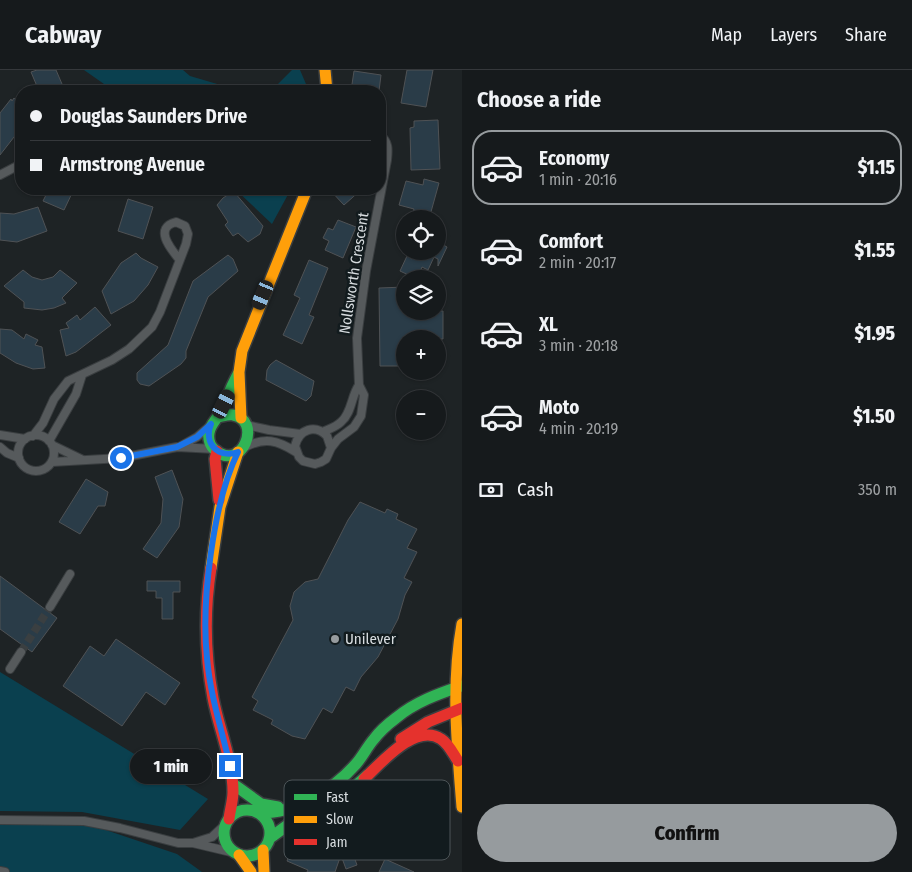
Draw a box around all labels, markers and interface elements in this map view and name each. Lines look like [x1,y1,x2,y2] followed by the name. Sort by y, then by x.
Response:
[25,21,101,49] text: Cabway
[711,24,742,46] text: Map
[770,24,817,46] text: Layers
[845,24,887,46] text: Share
[477,86,601,113] text: Choose a ride
[60,105,247,128] text: Douglas Saunders Drive
[479,145,524,190] icon: car
[539,147,609,170] text: Economy
[60,153,205,176] text: Armstrong Avenue
[858,156,895,179] text: $1.15
[539,170,617,189] text: 1 min · 20:16
[396,210,446,440] map controls
[396,210,446,260] button: locate
[335,211,373,335] street label: Nollsworth Crescent
[479,228,524,273] icon: car
[539,230,603,253] text: Comfort
[854,239,895,262] text: $1.55
[539,253,616,272] text: 2 min · 20:17
[396,270,446,320] button: layers
[250,278,275,312] car
[479,311,524,356] icon: car
[539,313,558,336] text: XL
[854,322,895,345] text: $1.95
[396,330,446,380] button: +
[539,336,618,355] text: 3 min · 20:18
[210,387,237,421] car
[396,390,446,440] button: −
[479,394,524,439] icon: car
[539,396,579,419] text: Moto
[853,405,895,428] text: $1.50
[539,419,618,438] text: 4 min · 20:19
[110,447,132,469] route start
[477,476,505,504] icon: cash
[517,478,554,501] text: Cash
[858,480,897,499] text: 350 m
[345,630,397,648] place label: Unilever
[329,633,341,645] marker: Unilever
[130,748,212,784] callout: 1 min
[219,755,241,777] route end
[154,757,188,776] text: 1 min
[284,780,450,860] legend
[326,789,349,806] text: Fast
[477,804,897,862] button: Confirm
[326,811,353,828] text: Slow
[326,834,347,851] text: Jam

